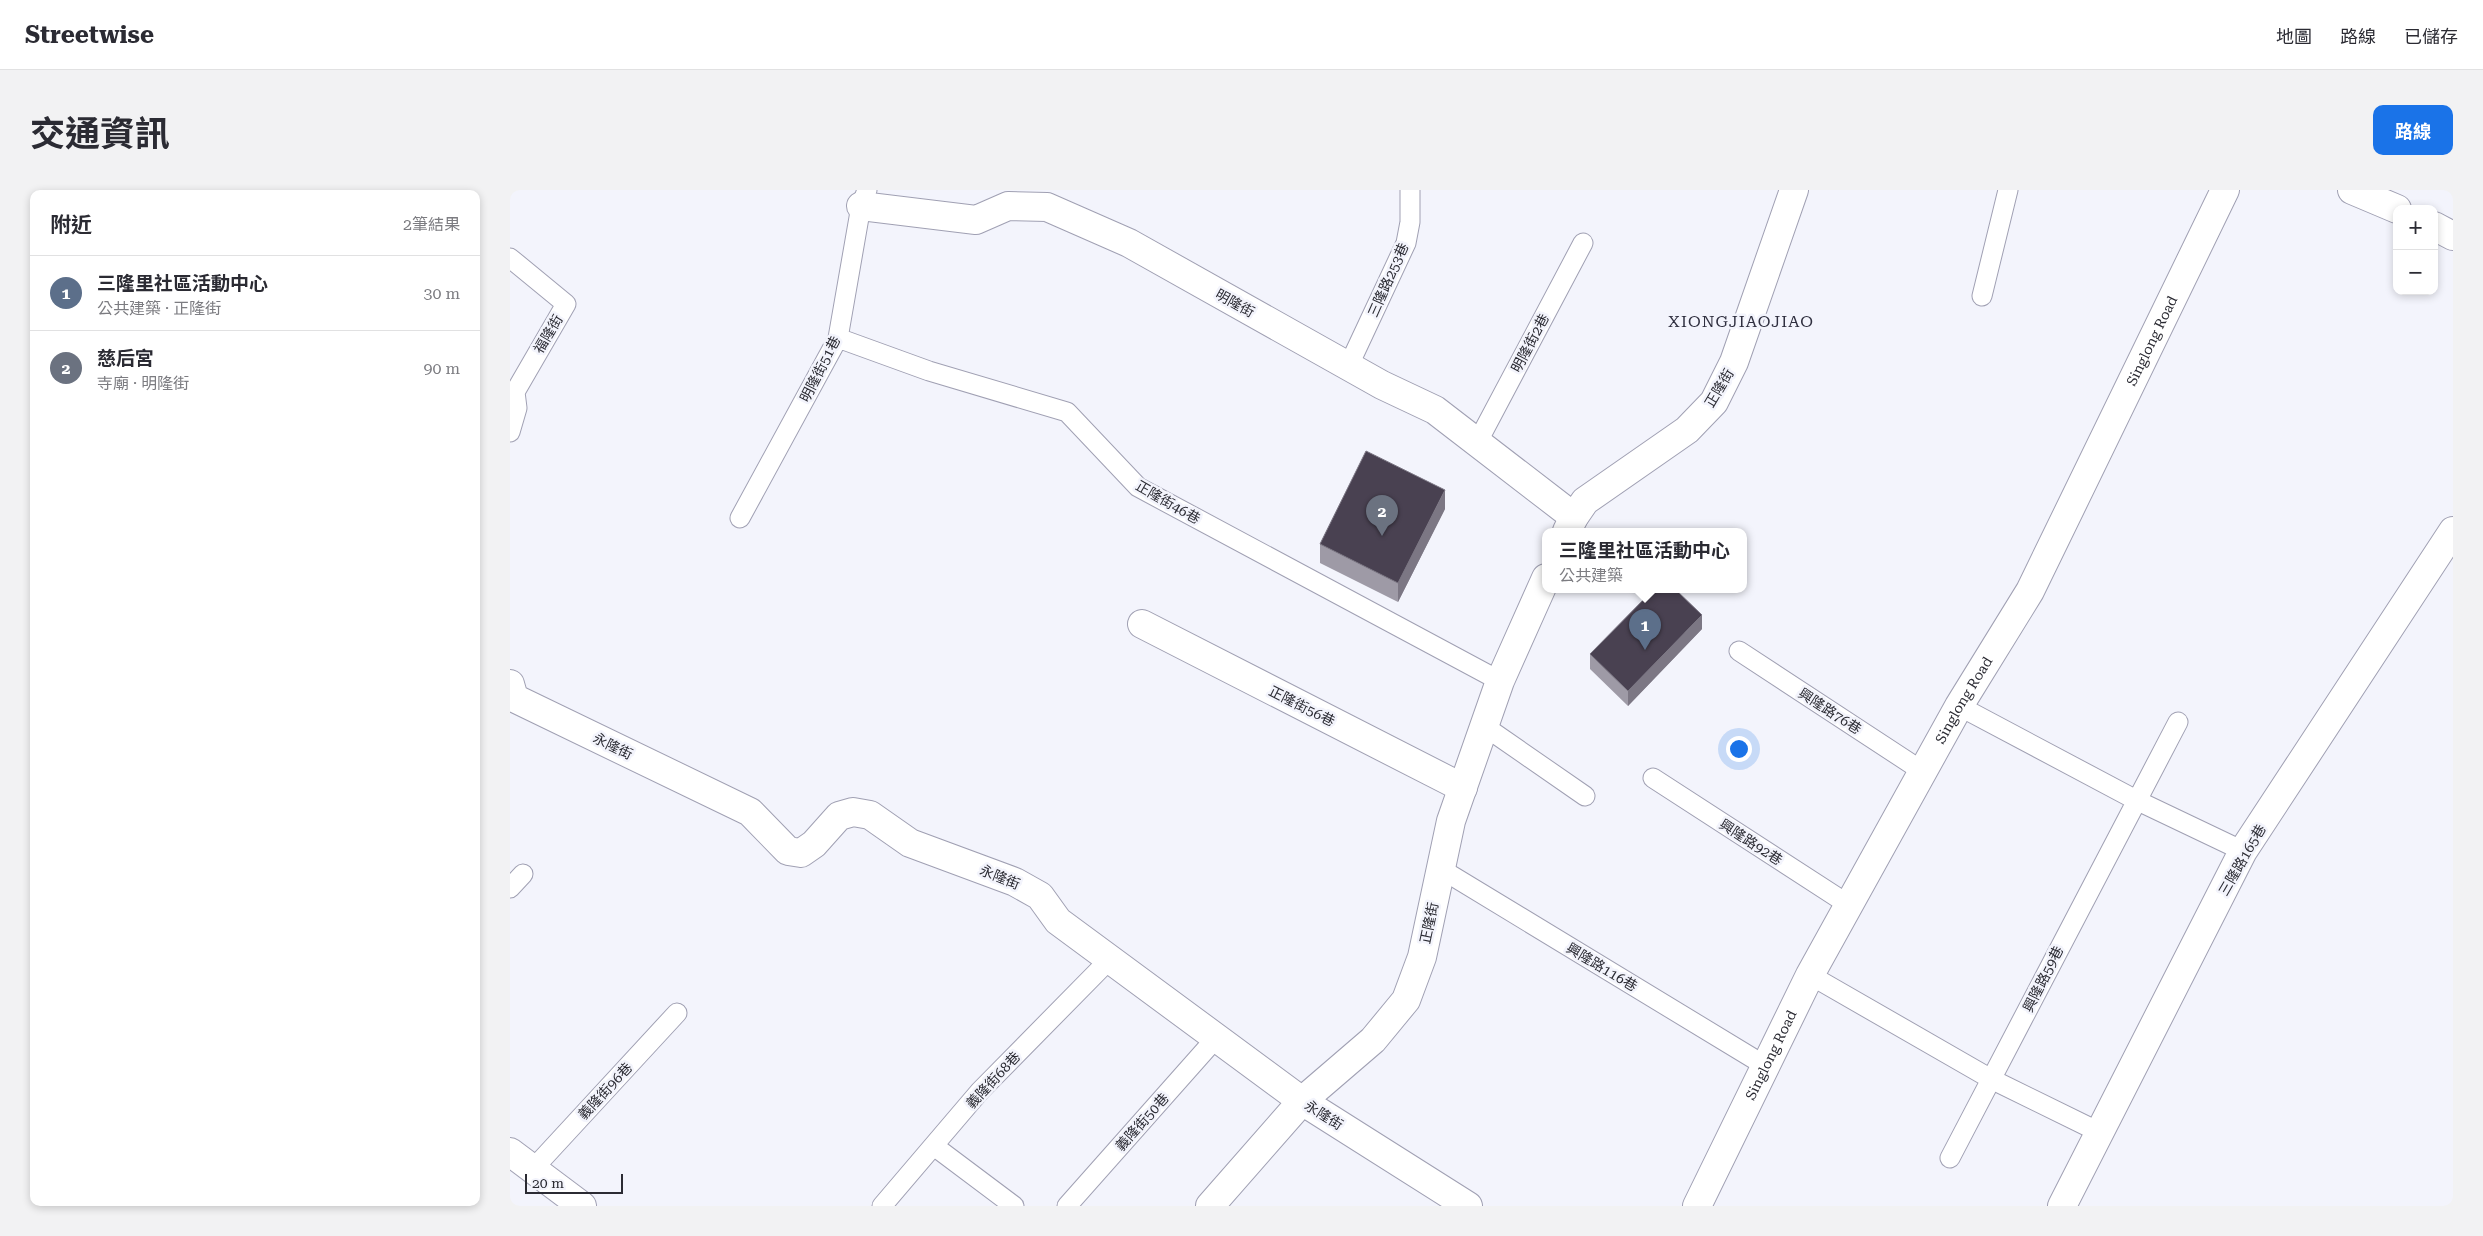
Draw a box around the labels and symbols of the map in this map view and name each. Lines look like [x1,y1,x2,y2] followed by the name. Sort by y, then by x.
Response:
[1365,240,1411,320] street label: 三隆路253巷
[1213,286,1257,320] street label: 明隆街
[2123,293,2180,388] street label: Singlong Road
[1508,311,1552,375] street label: 明隆街2巷
[530,312,566,356] street label: 福隆街
[1668,312,1814,331] district label: XIONGJIAOJIAO
[797,333,843,405] street label: 明隆街51巷
[1701,366,1737,410] street label: 正隆街
[1133,477,1203,527] street label: 正隆街46巷
[1366,495,1398,536] pin: 2
[1629,609,1661,650] pin: 1
[1932,654,1995,746] street label: Singlong Road
[1266,683,1338,729] street label: 正隆街56巷
[1796,685,1864,737] street label: 興隆路76巷
[591,730,635,762] street label: 永隆街
[1726,736,1752,762] your location
[1717,816,1785,868] street label: 興隆路92巷
[2215,822,2269,898] street label: 三隆路165巷
[978,862,1022,892] street label: 永隆街
[1417,901,1441,945] street label: 正隆街
[1564,940,1640,994] street label: 興隆路116巷
[2020,943,2066,1015] street label: 興隆路59巷
[1742,1008,1800,1103] street label: Singlong Road
[963,1048,1023,1112] street label: 義隆街68巷
[575,1059,635,1123] street label: 義隆街96巷
[1112,1090,1172,1154] street label: 義隆街50巷
[1302,1097,1346,1133] street label: 永隆街
[525,1171,622,1194] scale bar

